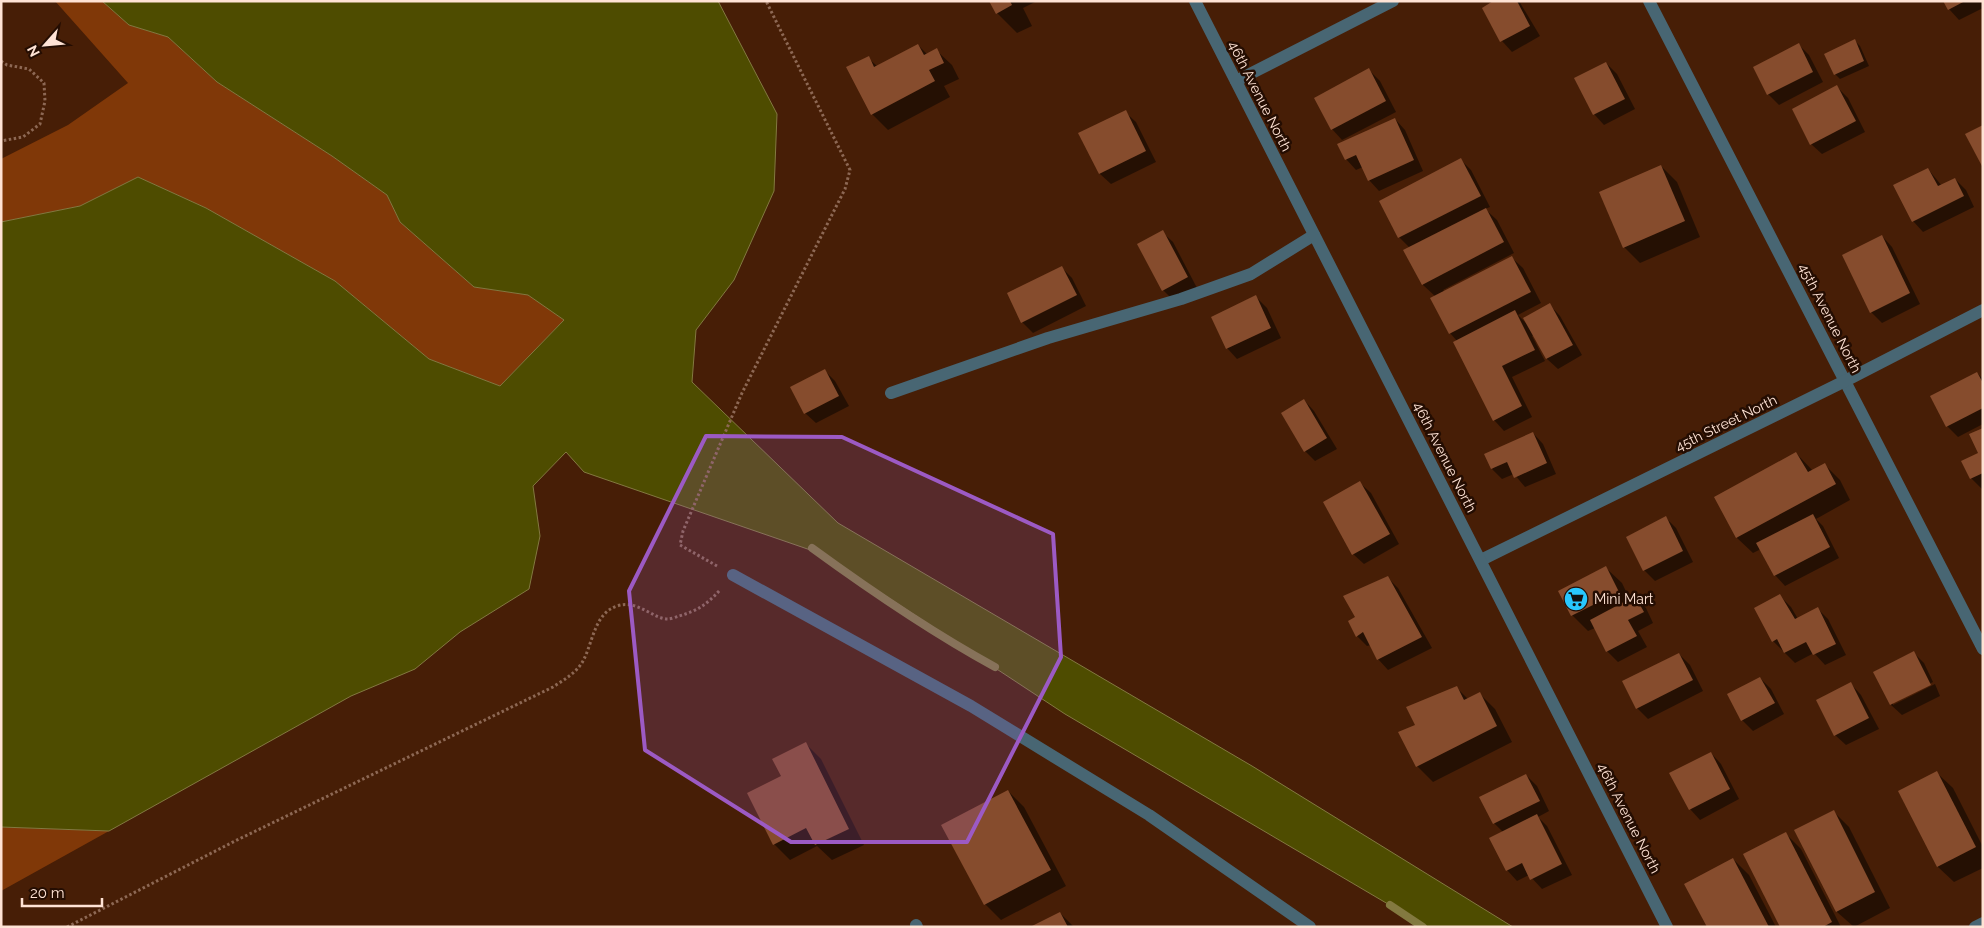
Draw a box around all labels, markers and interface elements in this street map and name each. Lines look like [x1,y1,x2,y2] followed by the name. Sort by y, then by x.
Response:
[20,20,70,70] north arrow
[1225,38,1295,154] street label: 46th Avenue North
[24,43,43,59] text: N
[1795,261,1865,375] street label: 45th Avenue North
[1673,392,1779,454] street label: 45th Street North
[1410,399,1480,515] street label: 46th Avenue North
[1563,586,1589,612] supermarket icon: Mini Mart
[1594,591,1654,607] place label: Mini Mart
[1594,760,1664,876] street label: 46th Avenue North
[22,876,102,908] scale bar
[30,884,65,902] text: 20 m

